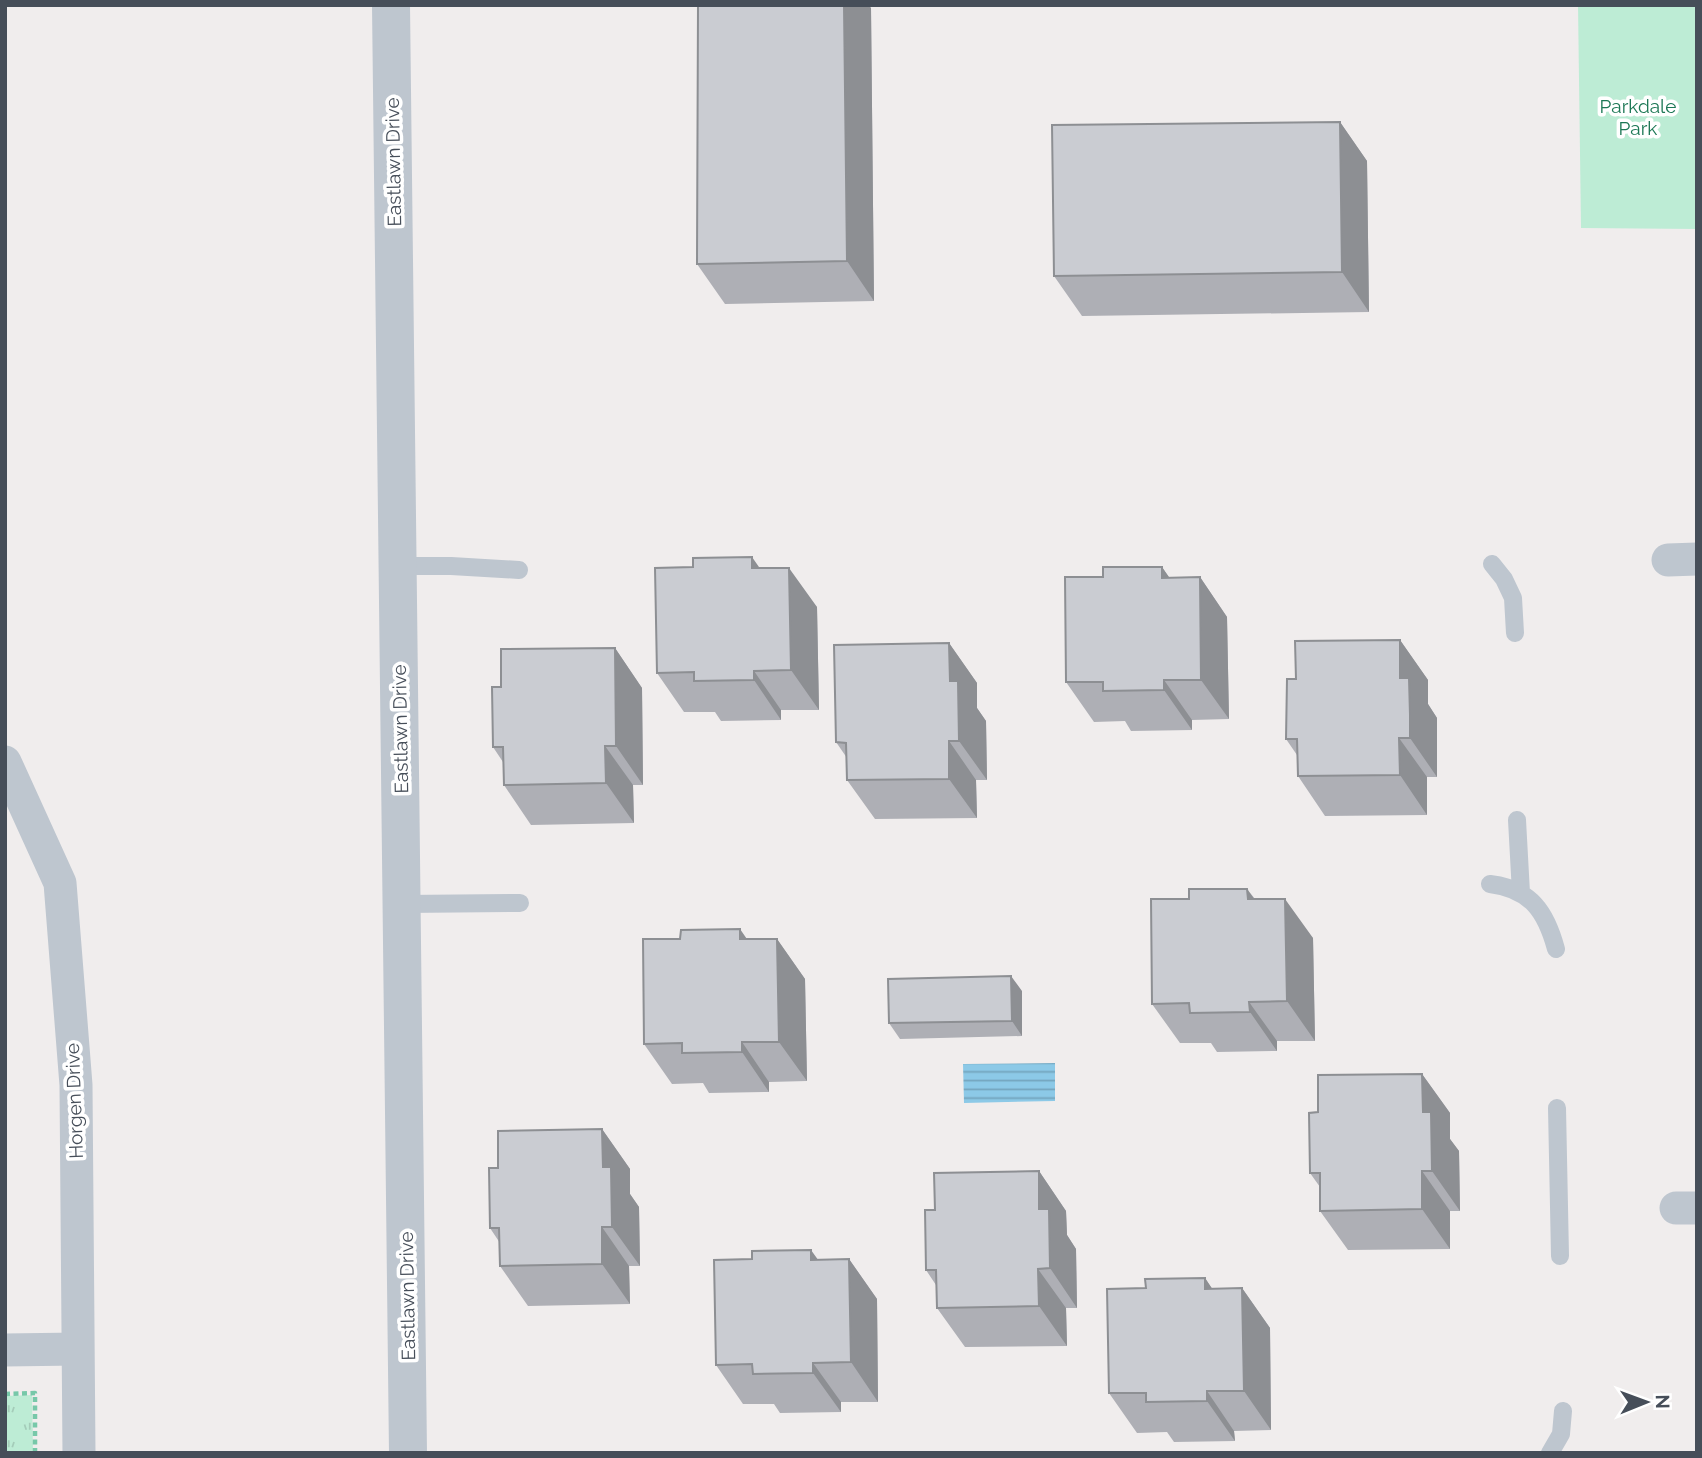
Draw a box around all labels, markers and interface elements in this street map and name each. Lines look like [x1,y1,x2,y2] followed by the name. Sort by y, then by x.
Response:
[1600,95,1676,139] park label: Parkdale Park
[381,97,405,227] street label: Eastlawn Drive
[388,664,412,794] street label: Eastlawn Drive
[61,1043,87,1159] street label: Horgen Drive
[395,1231,419,1361] street label: Eastlawn Drive
[1611,1367,1681,1437] north arrow
[1652,1394,1674,1409] text: N

